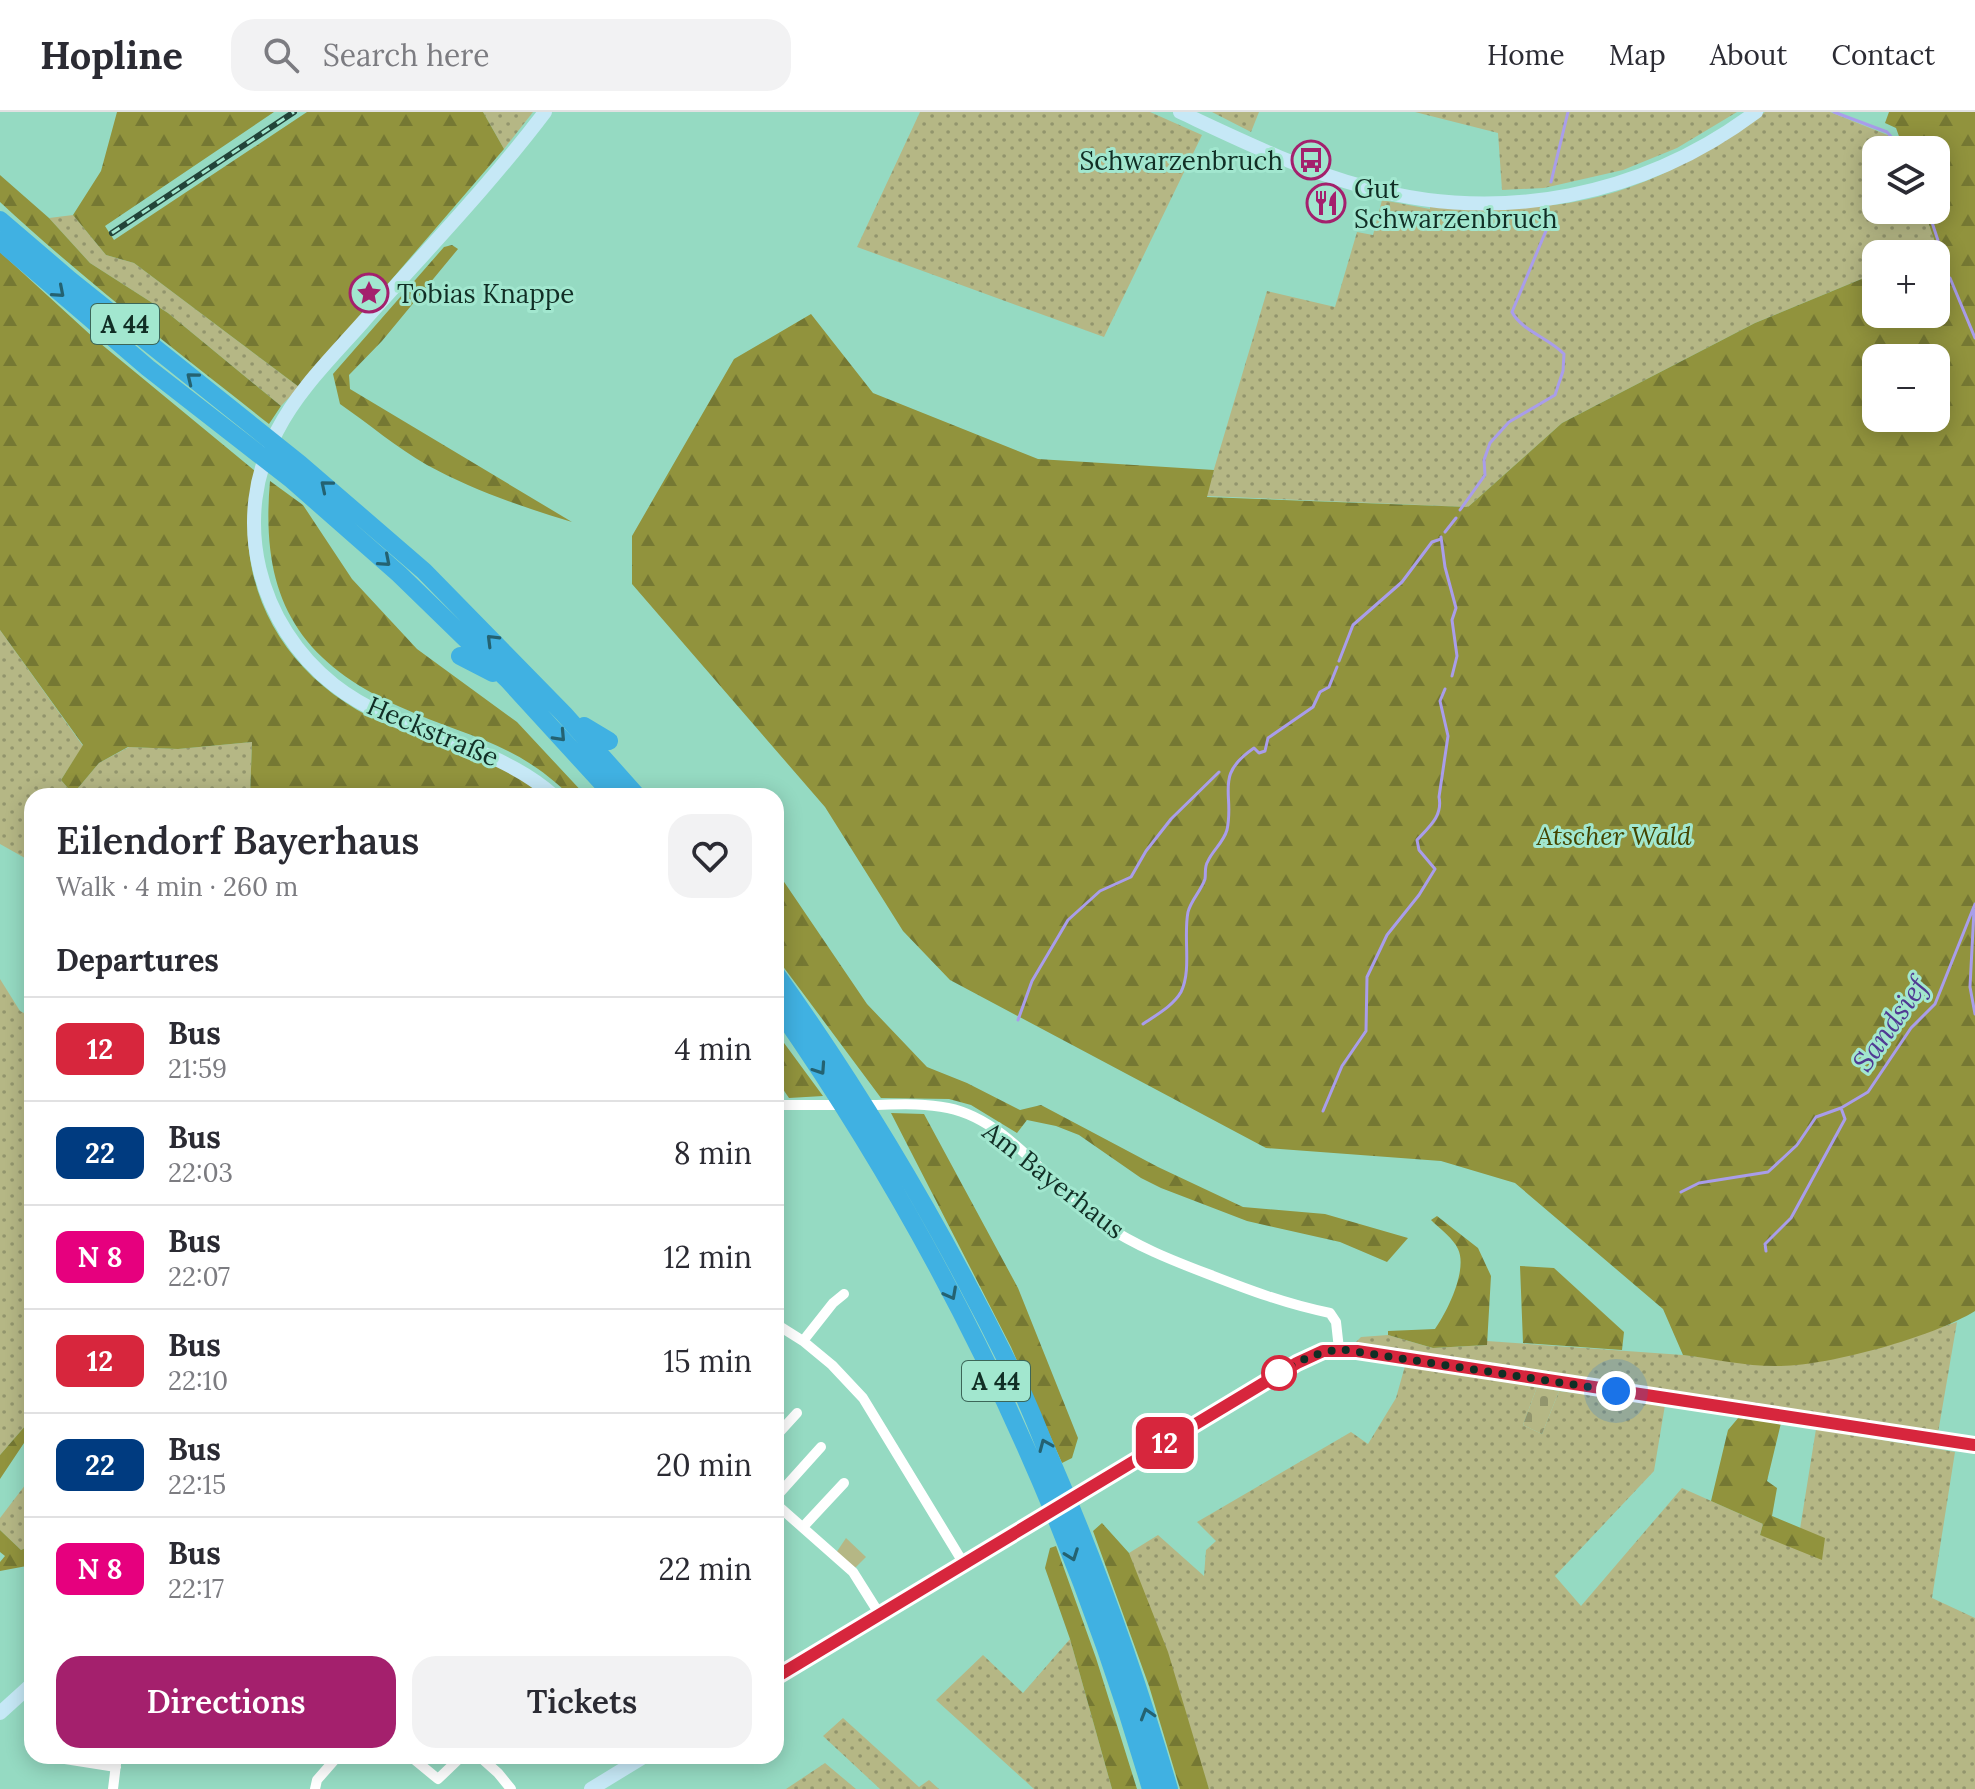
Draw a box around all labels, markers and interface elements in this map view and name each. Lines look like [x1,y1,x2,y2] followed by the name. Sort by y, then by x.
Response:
[231,19,791,91] search box
[40,31,183,79] text: Hopline
[259,33,303,77] icon: search
[323,36,489,74] text: Search here
[1487,37,1565,73] text: Home
[1609,37,1666,73] text: Map
[1710,37,1787,73] text: About
[1831,37,1935,73] text: Contact
[1862,136,1950,432] map controls
[1862,136,1950,224] button: layers
[1290,139,1332,181] bus stop icon: Schwarzenbruch
[1079,144,1283,177] place label: Schwarzenbruch
[1354,172,1558,235] place label: Gut Schwarzenbruch
[1305,182,1347,224] restaurant icon: Gut Schwarzenbruch
[1862,240,1950,328] button: +
[348,272,390,314] place icon: Tobias Knappe
[397,277,574,310] place label: Tobias Knappe
[50,282,64,297] one-way arrow
[91,304,159,344] road number: A 44
[1862,344,1950,432] button: −
[187,373,201,388] one-way arrow
[320,481,335,496] one-way arrow
[376,552,391,566] one-way arrow
[487,635,501,649] one-way arrow
[362,688,504,774] street label: Heckstraße
[551,727,565,741] one-way arrow
[668,814,752,898] button: heart
[56,816,419,864] text: Eilendorf Bayerhaus
[1535,819,1692,852] park label: Atscher Wald
[56,870,298,903] text: Walk · 4 min · 260 m
[56,941,219,979] text: Departures
[1844,968,1937,1078] water label: Sandsief
[168,1014,221,1052] text: Bus
[674,1030,752,1068] text: 4 min
[87,1031,113,1067] text: 12
[168,1052,227,1085] text: 21:59
[811,1061,826,1075] one-way arrow
[976,1114,1131,1246] street label: Am Bayerhaus
[168,1118,221,1156] text: Bus
[674,1134,752,1172] text: 8 min
[85,1135,115,1171] text: 22
[168,1156,233,1189] text: 22:03
[168,1222,221,1260] text: Bus
[664,1238,752,1276] text: 12 min
[77,1239,123,1275] text: N 8
[168,1260,230,1293] text: 22:07
[941,1286,956,1301] one-way arrow
[168,1326,221,1364] text: Bus
[663,1342,752,1380] text: 15 min
[87,1343,113,1379] text: 12
[1262,1356,1296,1390] unlabelled marker
[962,1361,1030,1401] road number: A 44
[168,1364,228,1397] text: 22:10
[1596,1371,1636,1411] your location
[1129,1417,1201,1469] line badge: 12
[1152,1425,1178,1461] text: 12
[168,1430,221,1468] text: Bus
[1038,1439,1054,1453] one-way arrow
[656,1446,752,1484] text: 20 min
[85,1447,115,1483] text: 22
[168,1468,226,1501] text: 22:15
[168,1534,221,1572] text: Bus
[1062,1547,1079,1561] one-way arrow
[658,1550,752,1588] text: 22 min
[77,1551,123,1587] text: N 8
[168,1572,224,1605] text: 22:17
[56,1656,396,1748] button: Directions
[412,1656,752,1748] button: Tickets
[1140,1708,1156,1722] one-way arrow

